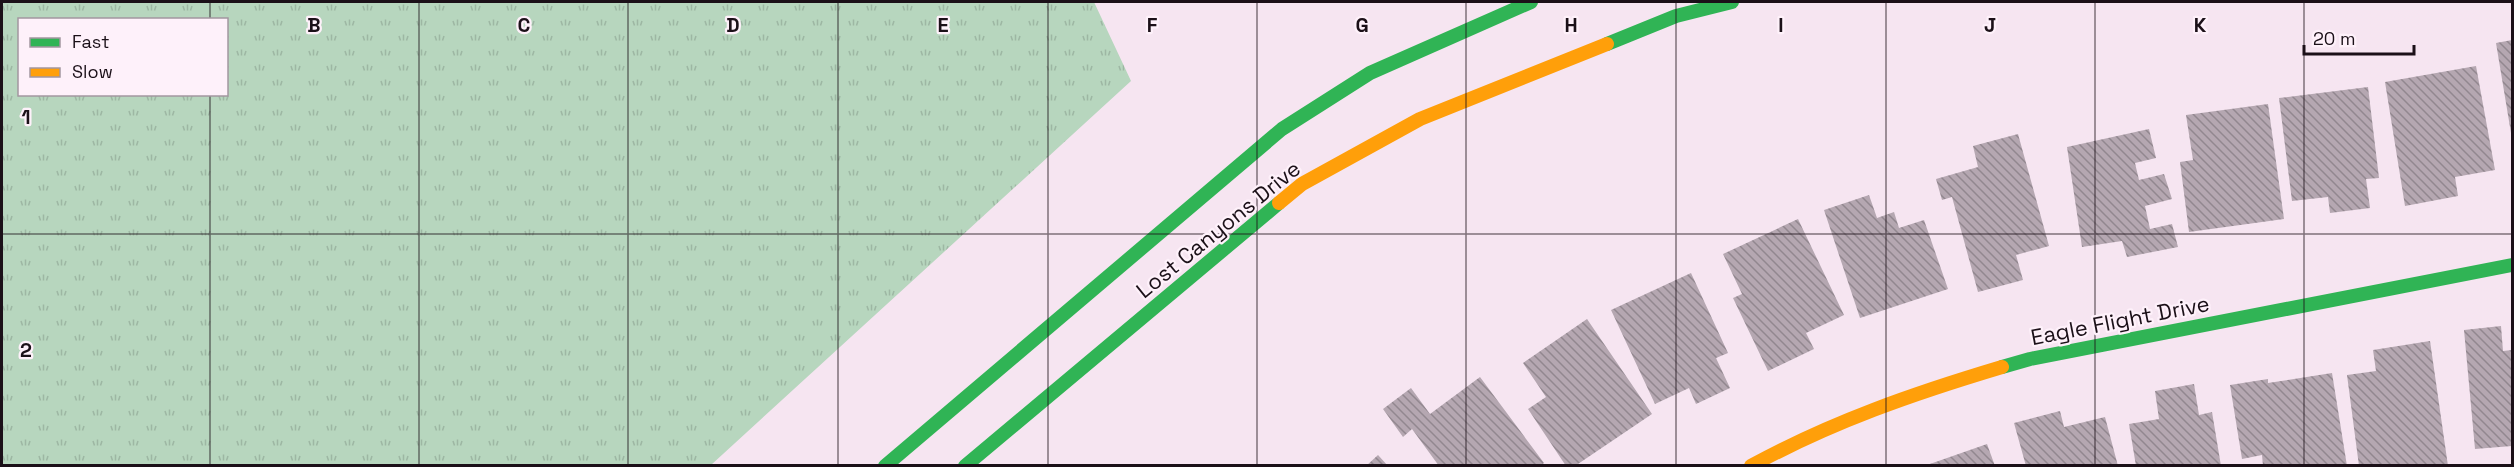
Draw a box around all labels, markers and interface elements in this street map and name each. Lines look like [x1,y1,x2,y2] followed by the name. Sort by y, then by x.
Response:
[307,12,321,38] text: B
[518,12,531,38] text: C
[726,12,740,38] text: D
[937,12,949,38] text: E
[1147,12,1158,38] text: F
[1355,12,1369,38] text: G
[1564,12,1578,38] text: H
[1778,12,1784,38] text: I
[1984,12,1996,38] text: J
[2194,12,2207,38] text: K
[18,18,228,96] legend
[2304,18,2414,56] scale bar
[2313,27,2356,50] text: 20 m
[72,30,109,53] text: Fast
[72,60,113,83] text: Slow
[21,104,31,130] text: 1
[1130,154,1306,304] street label: Lost Canyons Drive
[2028,289,2212,351] street label: Eagle Flight Drive
[20,337,32,363] text: 2

